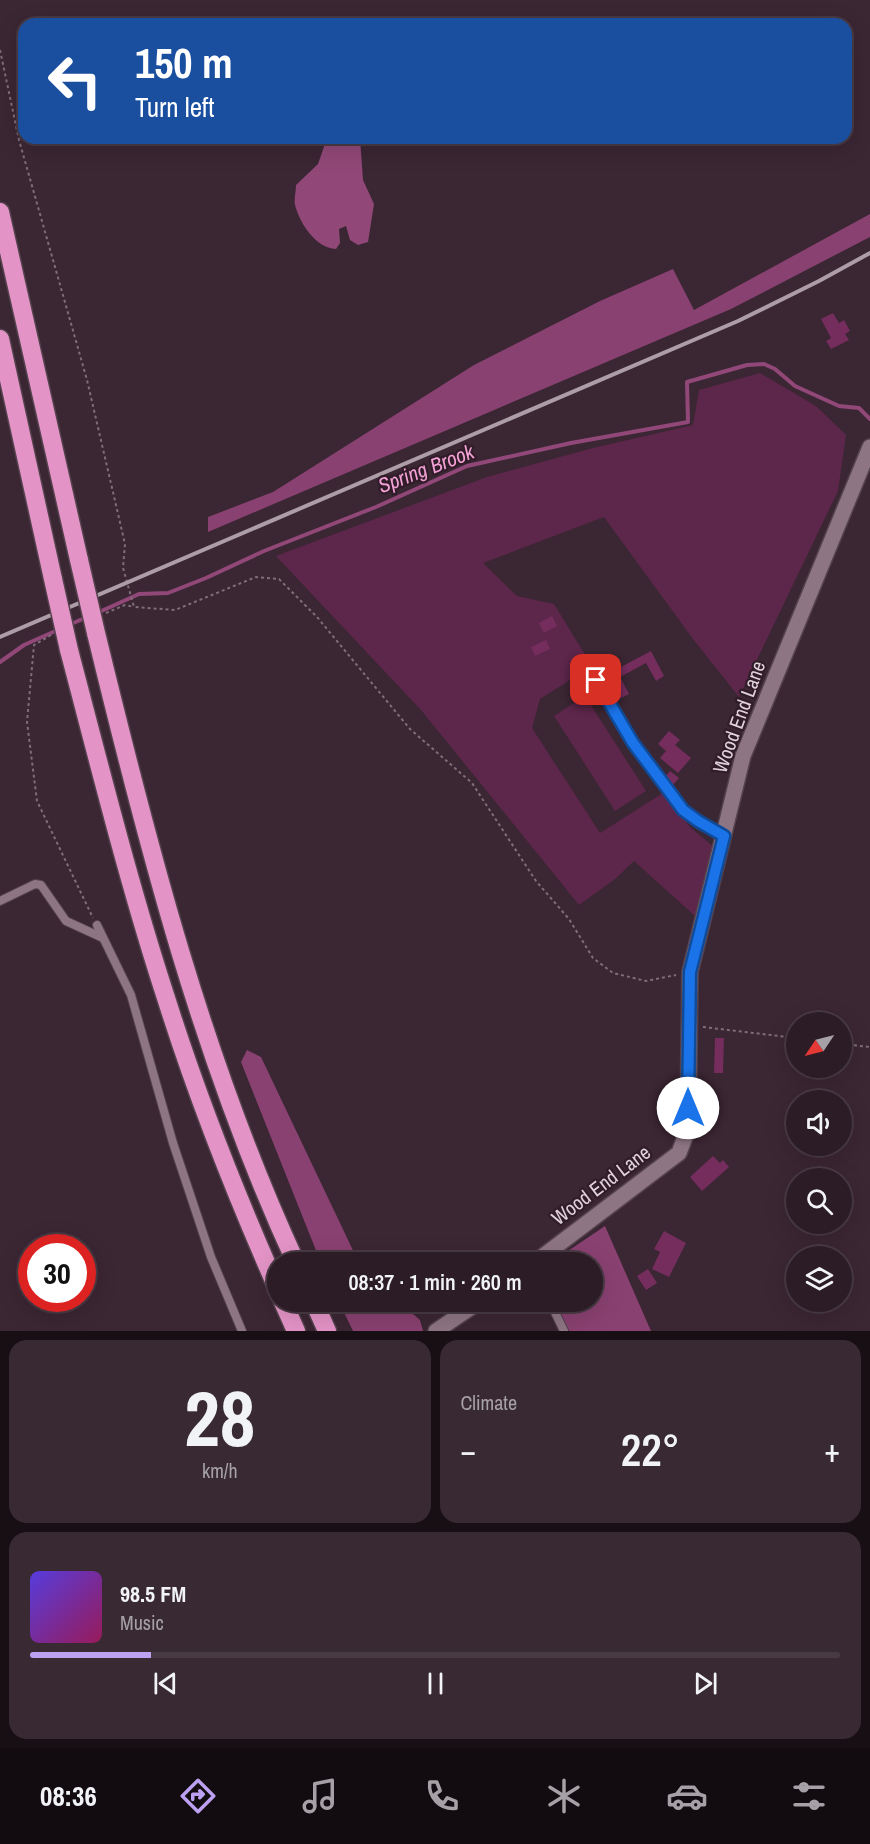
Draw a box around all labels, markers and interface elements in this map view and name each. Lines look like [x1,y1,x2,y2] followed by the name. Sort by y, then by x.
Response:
[135,35,233,91] text: 150 m
[36,42,114,120] icon: left
[135,89,214,125] text: Turn left
[374,436,479,500] water label: Spring Brook
[570,654,621,705] pin
[706,657,771,777] street label: Wood End Lane
[579,663,612,696] icon: arrive
[786,1012,852,1078] north arrow
[786,1012,852,1312] map controls
[656,1076,720,1140] position arrow
[786,1090,852,1156] button: sound
[546,1139,656,1231] street label: Wood End Lane
[786,1168,852,1234] button: search
[18,1234,96,1312] speed limit sign: 30
[786,1246,852,1312] button: layers
[348,1267,522,1297] text: 08:37 · 1 min · 260 m
[184,1365,255,1470] text: 28
[461,1389,517,1416] text: Climate
[621,1419,680,1480] text: 22°
[461,1428,476,1472] text: −
[824,1428,840,1472] text: +
[202,1457,238,1484] text: km/h
[120,1579,186,1609] text: 98.5 FM
[120,1609,164,1636] text: Music
[149,1667,182,1700] icon: previous
[419,1667,452,1700] icon: pause
[689,1667,722,1700] icon: next
[177,1775,219,1817] icon: directions
[299,1775,341,1817] icon: music
[421,1775,463,1817] icon: phone
[543,1775,585,1817] icon: climate
[666,1775,708,1817] icon: car
[788,1775,830,1817] icon: filters
[40,1778,97,1814] text: 08:36

